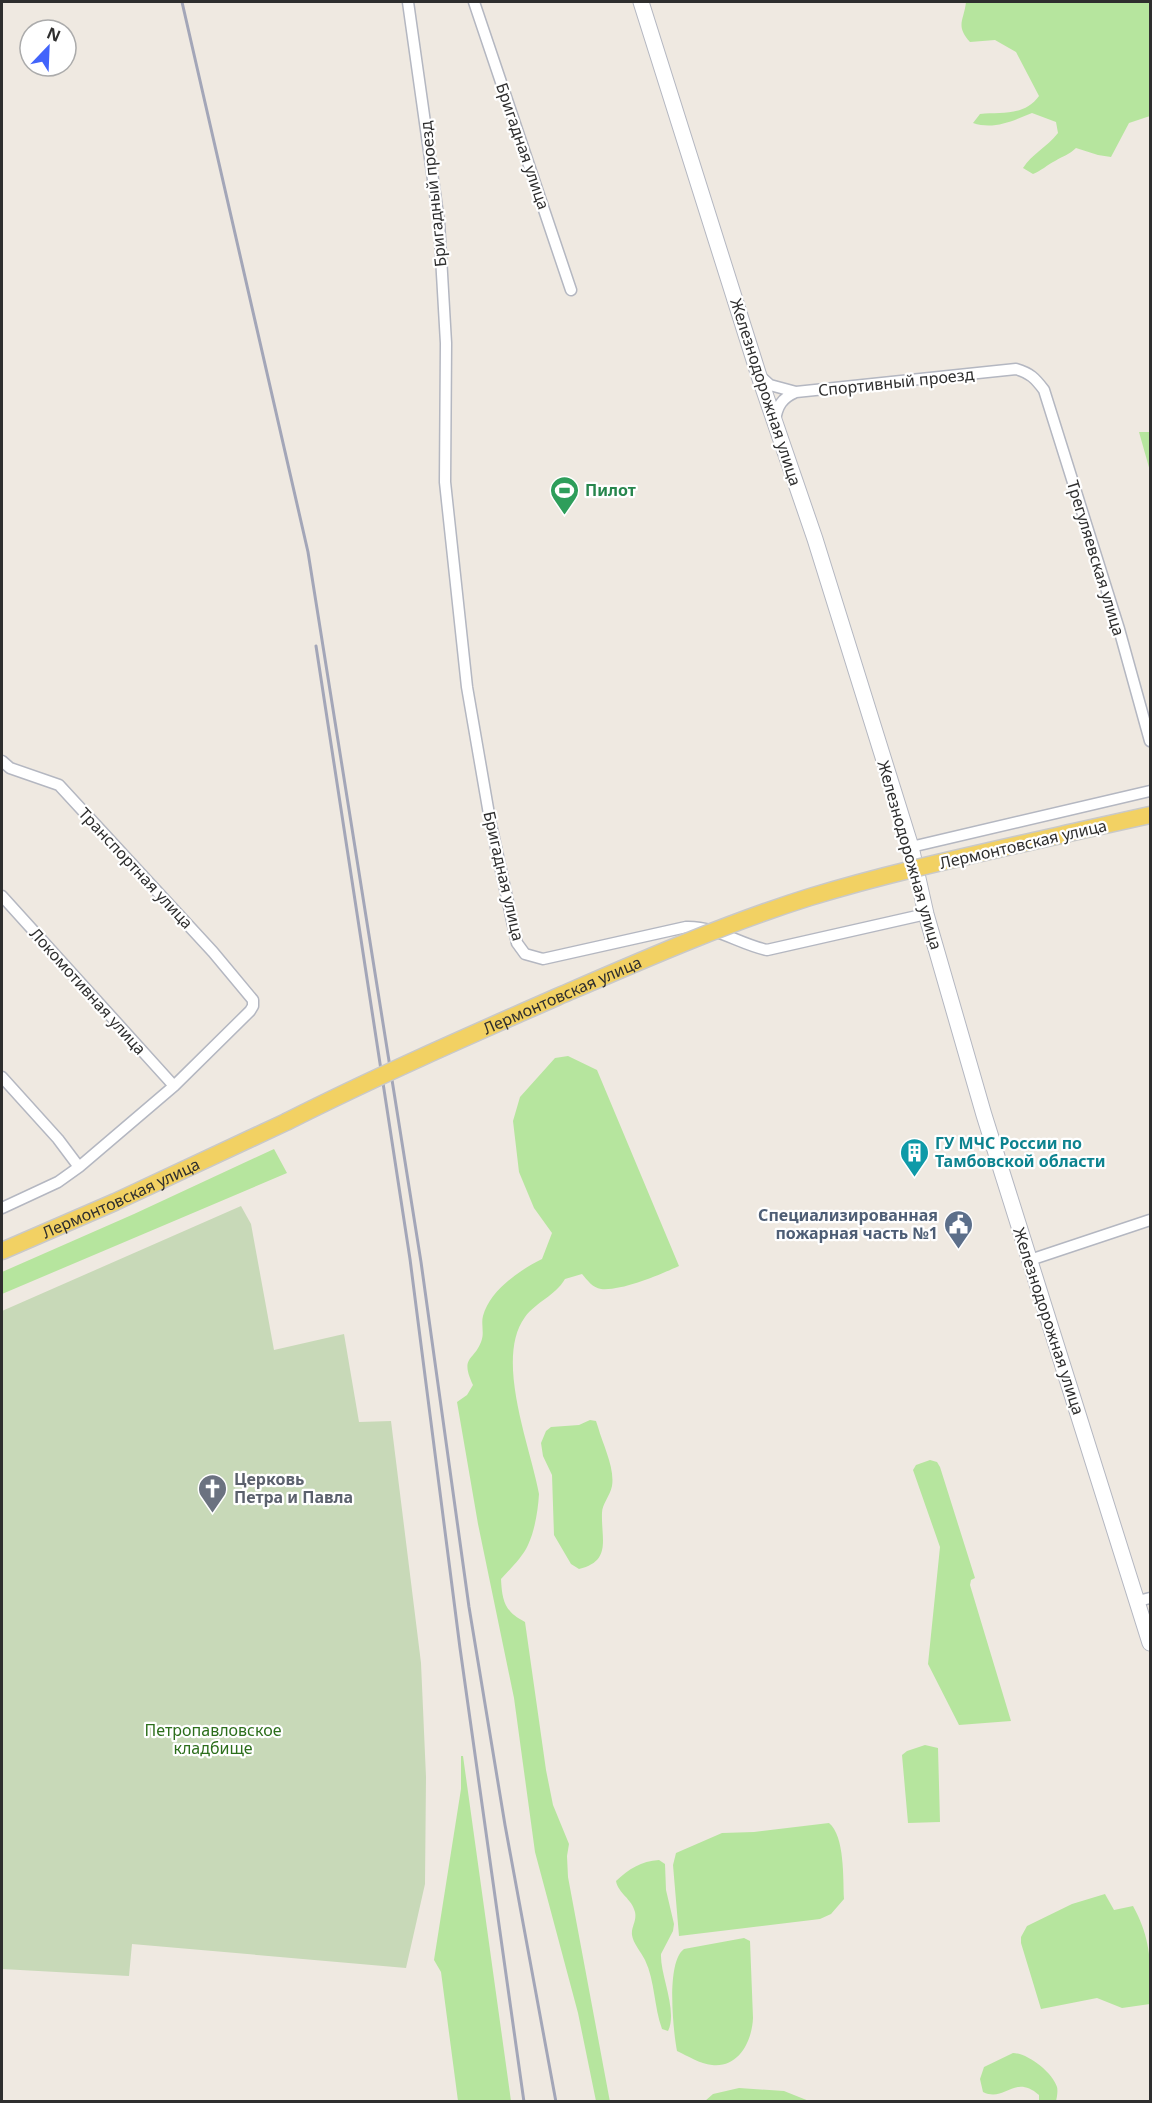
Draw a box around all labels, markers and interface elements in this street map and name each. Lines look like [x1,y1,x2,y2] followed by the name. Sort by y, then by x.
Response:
[18,18,78,78] north arrow
[44,22,64,47] text: N
[491,80,555,212] street label: Бригадная улица
[414,120,452,268] street label: Бригадный проезд
[725,295,807,489] street label: Железнодорожная улица
[817,363,975,401] street label: Спортивный проезд
[548,474,580,516] sports icon: Пилот
[1062,478,1130,638] street label: Трегуляевская улица
[585,479,636,501] place label: Пилот
[872,758,948,952] street label: Железнодорожная улица
[74,803,198,933] street label: Транспортная улица
[478,809,530,943] street label: Бригадная улица
[937,814,1109,874] street label: Лермонтовская улица
[25,923,151,1059] street label: Локомотивная улица
[479,951,645,1039] street label: Лермонтовская улица
[935,1132,1105,1172] place label: ГУ МЧС России по Тамбовской области
[898,1136,930,1178] building icon: ГУ МЧС России по Тамбовской области
[38,1153,203,1243] street label: Лермонтовская улица
[758,1204,938,1244] place label: Специализированная пожарная часть №1
[943,1208,975,1250] public building icon: Специализированная пожарная часть №1
[1008,1224,1090,1418] street label: Железнодорожная улица
[234,1468,353,1508] place label: Церковь Петра и Павла
[197,1472,229,1514] church icon: Церковь Петра и Павла
[145,1719,282,1759] park label: Петропавловское кладбище

